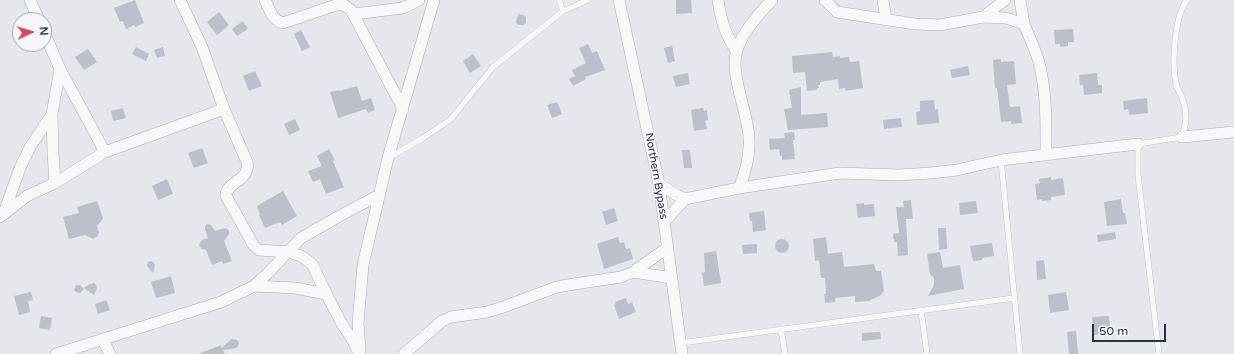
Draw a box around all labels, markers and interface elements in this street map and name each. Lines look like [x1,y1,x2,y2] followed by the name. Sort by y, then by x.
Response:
[12,12,52,52] north arrow
[37,26,50,36] text: N
[642,132,670,220] street label: Northern Bypass
[1094,316,1168,342] scale bar
[1099,324,1128,338] text: 50 m

